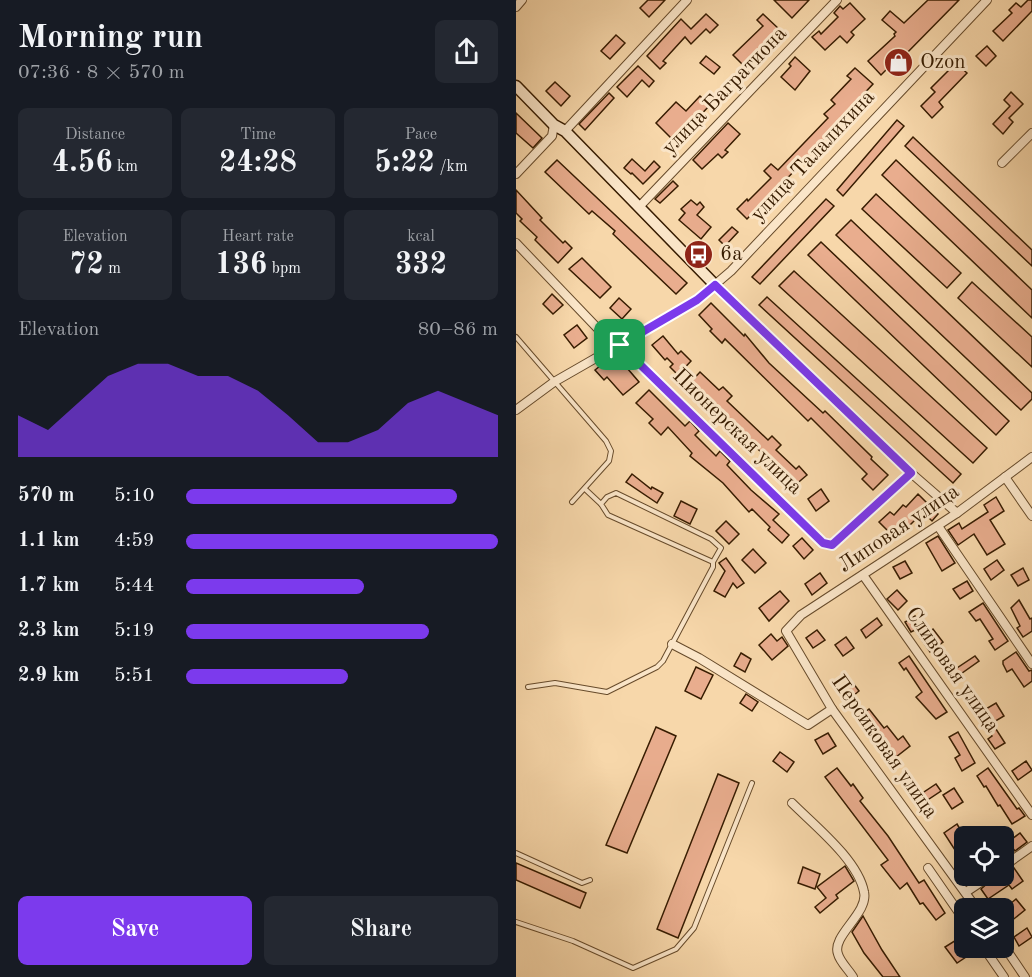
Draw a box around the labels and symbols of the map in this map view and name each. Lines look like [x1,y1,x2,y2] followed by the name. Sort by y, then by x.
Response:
[659,23,791,159] street label: улица Багратиона
[883,46,915,78] shop icon: Ozon
[920,52,966,73] place label: Ozon
[747,86,879,226] street label: улица Талалихина
[683,238,715,270] bus stop icon: 6а
[720,244,743,265] place label: 6а
[594,319,645,370] pin
[668,365,806,499] street label: Пионерская улица
[835,481,963,577] street label: Липовая улица
[901,604,1003,736] street label: Сливовая улица
[827,672,941,822] street label: Персиковая улица

